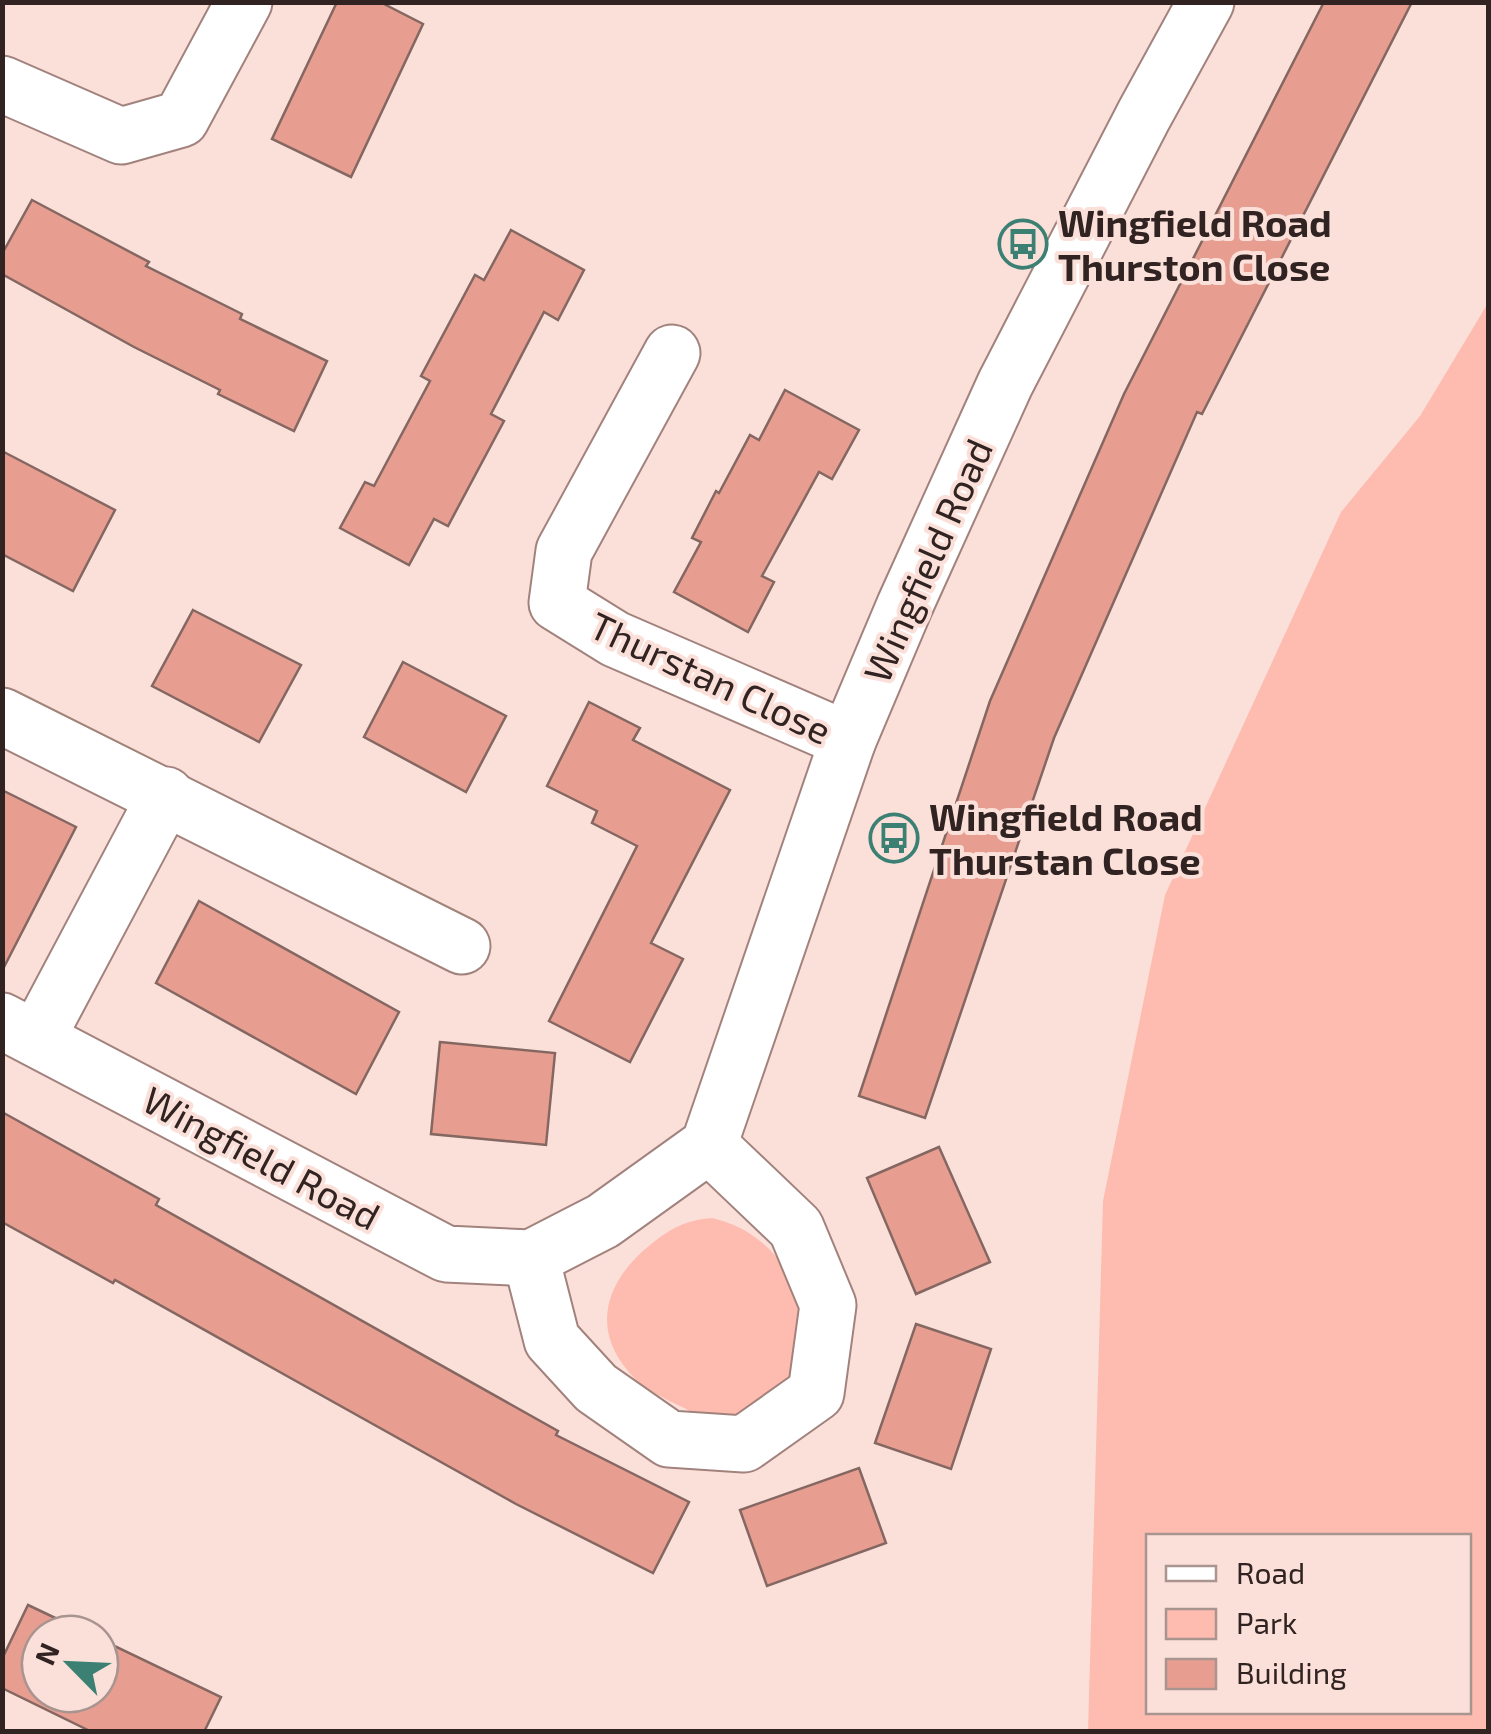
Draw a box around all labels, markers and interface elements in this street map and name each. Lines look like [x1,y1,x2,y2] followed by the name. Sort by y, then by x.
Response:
[1058,199,1332,289] place label: Wingfield Road Thurston Close
[997,218,1049,270] bus stop icon: Wingfield Road Thurston Close
[853,431,1001,689] street label: Wingfield Road
[583,601,839,753] street label: Thurstan Close
[929,793,1203,883] place label: Wingfield Road Thurstan Close
[868,812,920,864] bus stop icon: Wingfield Road Thurstan Close
[136,1075,388,1239] street label: Wingfield Road
[1146,1534,1471,1714] legend
[1236,1554,1305,1590] text: Road
[1236,1604,1297,1640] text: Park
[20,1614,120,1714] north arrow
[27,1637,66,1670] text: N
[1236,1654,1347,1690] text: Building

